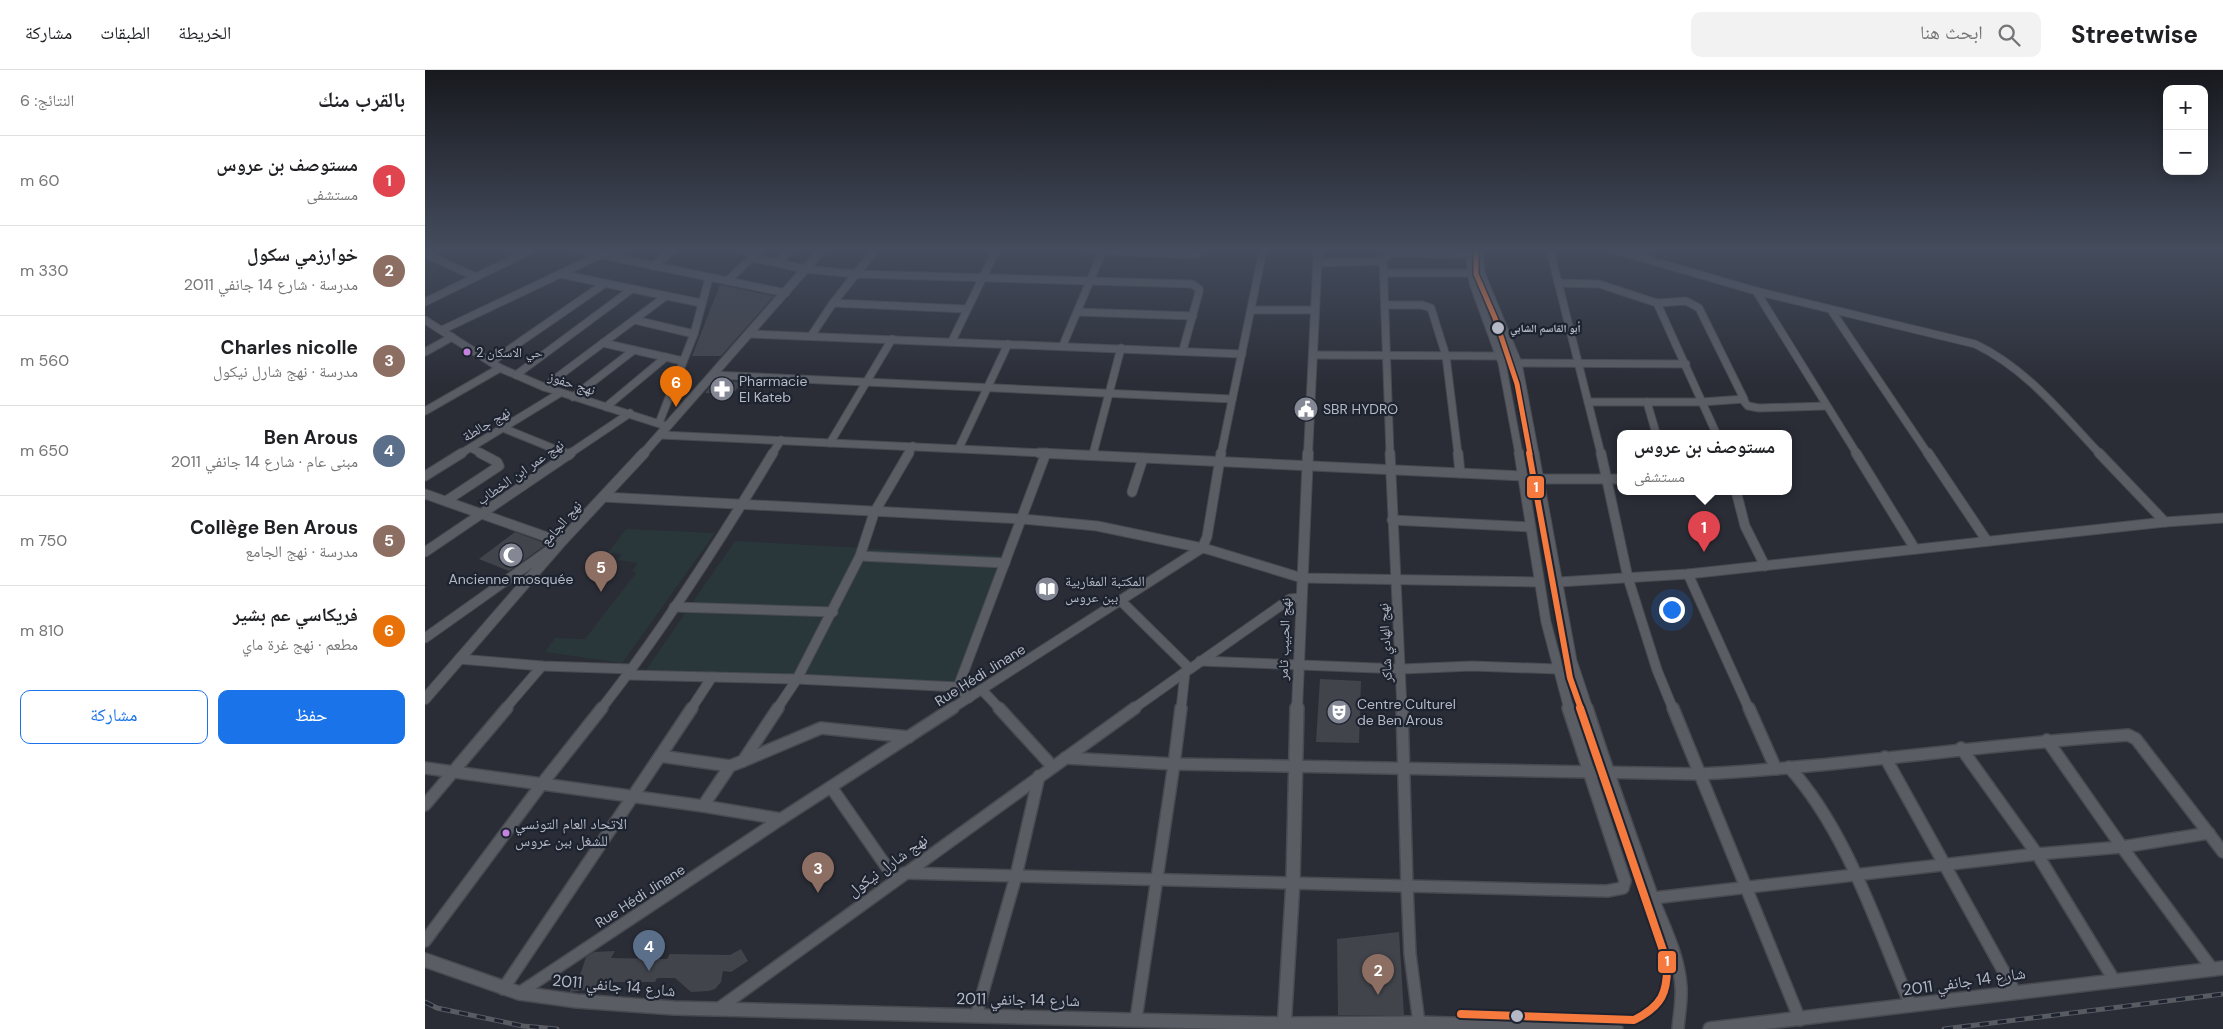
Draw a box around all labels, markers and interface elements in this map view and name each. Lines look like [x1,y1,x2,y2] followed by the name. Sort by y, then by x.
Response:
[1691,12,2041,57] search box
[2071,19,2198,50] text: Streetwise
[1920,20,1983,45] text: ابحث هنا
[25,21,72,45] text: مشاركة
[100,21,150,45] text: الطبقات
[178,21,231,45] text: الخريطة
[1995,21,2023,49] icon: search
[2163,85,2208,175] map controls
[2163,85,2208,130] button: +
[318,86,405,114] text: بالقرب منك
[20,90,74,111] text: النتائج: 6
[2163,130,2208,175] button: −
[216,152,358,177] text: مستوصف بن عروس
[20,170,60,191] text: 60 m
[386,170,392,191] text: 1
[307,184,358,205] text: مستشفى
[247,242,358,267] text: خوارزمي سكول
[20,260,68,281] text: 330 m
[384,260,394,281] text: 2
[184,274,358,295] text: مدرسة · شارع 14 جانفي 2011
[1490,320,1506,336] marker: أبو القاسم الشابي
[1510,321,1581,337] place label: أبو القاسم الشابي
[221,335,358,360] text: Charles nicolle
[476,344,543,363] place label: حي الاسكان 2
[462,347,472,357] marker: حي الاسكان 2
[20,350,69,371] text: 560 m
[384,350,394,371] text: 3
[213,361,358,382] text: مدرسة · نهج شارل نيكول
[660,366,692,407] pin: 6
[545,367,598,400] street label: نهج حفوز
[739,372,807,406] place label: Pharmacie El Kateb
[709,376,735,402] pharmacy icon: Pharmacie El Kateb
[1293,396,1319,422] public building icon: SBR HYDRO
[1323,400,1398,418] place label: SBR HYDRO
[459,403,514,446] street label: نهج جالطة
[264,425,358,450] text: Ben Arous
[1617,430,1792,495] popup
[1634,434,1775,459] text: مستوصف بن عروس
[473,435,568,510] street label: نهج عمر ابن الخطاب
[20,440,69,461] text: 650 m
[384,440,394,461] text: 4
[171,451,358,472] text: مبنى عام · شارع 14 جانفي 2011
[1634,466,1685,487] text: مستشفى
[1526,475,1545,499] line badge: 1
[1533,478,1539,496] text: 1
[536,496,587,550] street label: نهج الجامع
[1688,511,1720,552] pin: 1
[190,515,358,540] text: Collège Ben Arous
[20,530,67,551] text: 750 m
[384,530,394,551] text: 5
[245,541,358,562] text: مدرسة · نهج الجامع
[498,542,524,568] mosque icon: Ancienne mosquée
[585,551,617,592] pin: 5
[449,570,573,588] place label: Ancienne mosquée
[1065,572,1145,606] place label: المكتبة المغاربية ببن عروس
[1034,576,1060,602] library icon: المكتبة المغاربية ببن عروس
[1274,597,1295,682] street label: نهج الحبيب ثامر
[1659,597,1685,623] your location
[233,602,358,627] text: فريكاسي عم بشير
[1374,602,1399,684] street label: نهج الهادي شاكر
[20,620,64,641] text: 810 m
[384,620,394,641] text: 6
[242,634,358,655] text: مطعم · نهج غرة ماي
[931,640,1029,710] street label: Rue Hédi Jinane
[20,690,208,744] button: مشاركة
[218,690,405,744] button: حفظ
[1357,695,1456,729] place label: Centre Culturel de Ben Arous
[1326,699,1352,725] theatre icon: Centre Culturel de Ben Arous
[515,814,627,851] place label: الاتحاد العام التونسي للشغل ببن عروس
[501,828,511,838] marker: الاتحاد العام التونسي للشغل ببن عروس
[843,829,932,902] street label: نهج شارل نيكول
[802,852,834,893] pin: 3
[592,860,688,932] street label: Rue Hédi Jinane
[633,930,665,971] pin: 4
[1657,950,1677,974] line badge: 1
[1664,952,1670,970] text: 1
[1362,954,1394,995] pin: 2
[1901,962,2027,1003] street label: شارع 14 جانفي 2011
[551,970,676,1003] street label: شارع 14 جانفي 2011
[956,988,1080,1013] street label: شارع 14 جانفي 2011
[1509,1008,1525,1024] unlabelled marker

